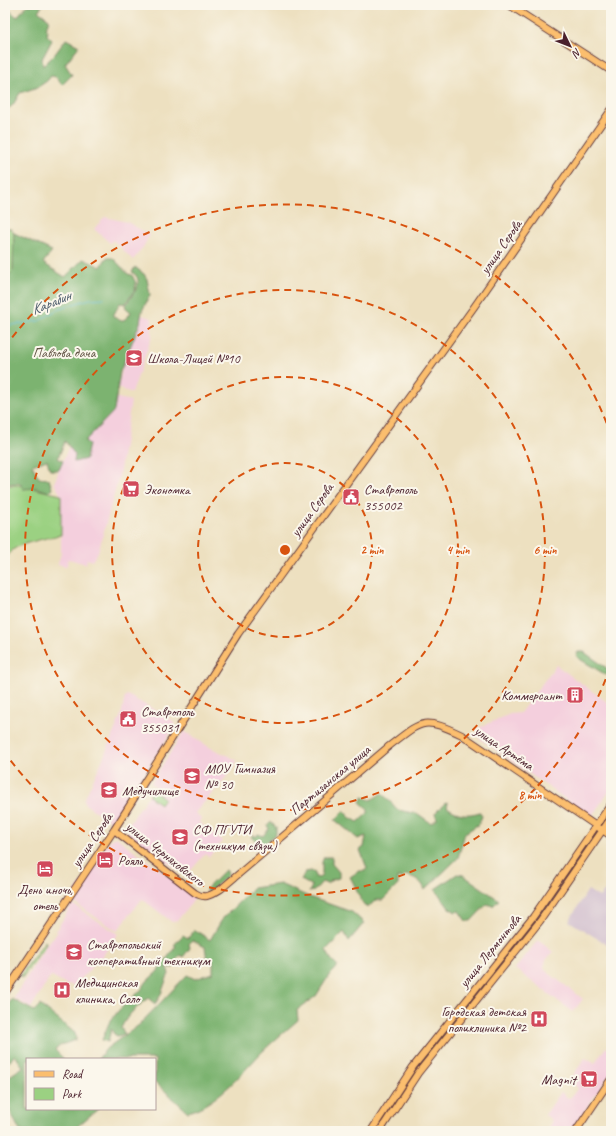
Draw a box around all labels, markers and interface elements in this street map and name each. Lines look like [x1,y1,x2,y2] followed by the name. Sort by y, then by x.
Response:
[550,26,590,66] north arrow
[568,46,585,62] text: N
[476,216,526,278] street label: улица Серова
[29,286,76,319] water label: Карабин
[33,344,97,361] park label: Павлова дача
[124,348,144,368] school or university icon: Школа-Лицей №10
[147,350,242,367] place label: Школа-Лицей №10
[121,479,141,499] supermarket icon: Экономка
[286,479,338,541] street label: улица Серова
[144,481,191,498] place label: Экономка
[364,481,419,514] place label: Ставрополь 355002
[341,487,361,507] public building icon: Ставрополь 355002
[361,542,384,558] text: 2 min
[447,542,470,558] text: 4 min
[533,542,557,558] text: 6 min
[278,543,292,557] centre of rings
[565,685,585,705] building icon: Коммерсант
[501,687,563,704] place label: Коммерсант
[141,703,196,736] place label: Ставрополь 355031
[118,709,138,729] public building icon: Ставрополь 355031
[470,721,538,774] street label: улица Артёма
[286,741,375,819] street label: Партизанская улица
[205,760,276,793] place label: МОУ Гимназия № 30
[182,766,202,786] school or university icon: МОУ Гимназия № 30
[99,780,119,800] school or university icon: Медучилище
[122,782,179,799] place label: Медучилище
[519,787,542,803] text: 8 min
[67,809,117,871] street label: улица Серова
[121,817,209,891] street label: улица Черняховского
[193,821,278,854] place label: СФ ПГУТИ (техникум связи)
[170,827,190,847] school or university icon: СФ ПГУТИ (техникум связи)
[95,850,115,870] hotel icon: Рояль
[118,852,143,869] place label: Рояль
[35,859,55,879] hotel icon: День иночь, отель
[17,881,73,914] place label: День иночь, отель
[455,910,525,992] street label: улица Лермонтова
[87,936,212,969] place label: Ставропольский кооперативный техникум
[64,942,84,962] school or university icon: Ставропольский кооперативный техникум
[75,974,142,1007] place label: Медицинская клиника, Соло
[52,980,72,1000] hospital icon: Медицинская клиника, Соло
[441,1003,528,1036] place label: Городская детская поликлиника №2
[529,1009,549,1029] hospital icon: Городская детская поликлиника №2
[26,1058,156,1110] legend
[62,1066,84,1082] text: Road
[579,1069,599,1089] supermarket icon: Magnit
[541,1071,578,1088] place label: Magnit
[62,1086,83,1102] text: Park

